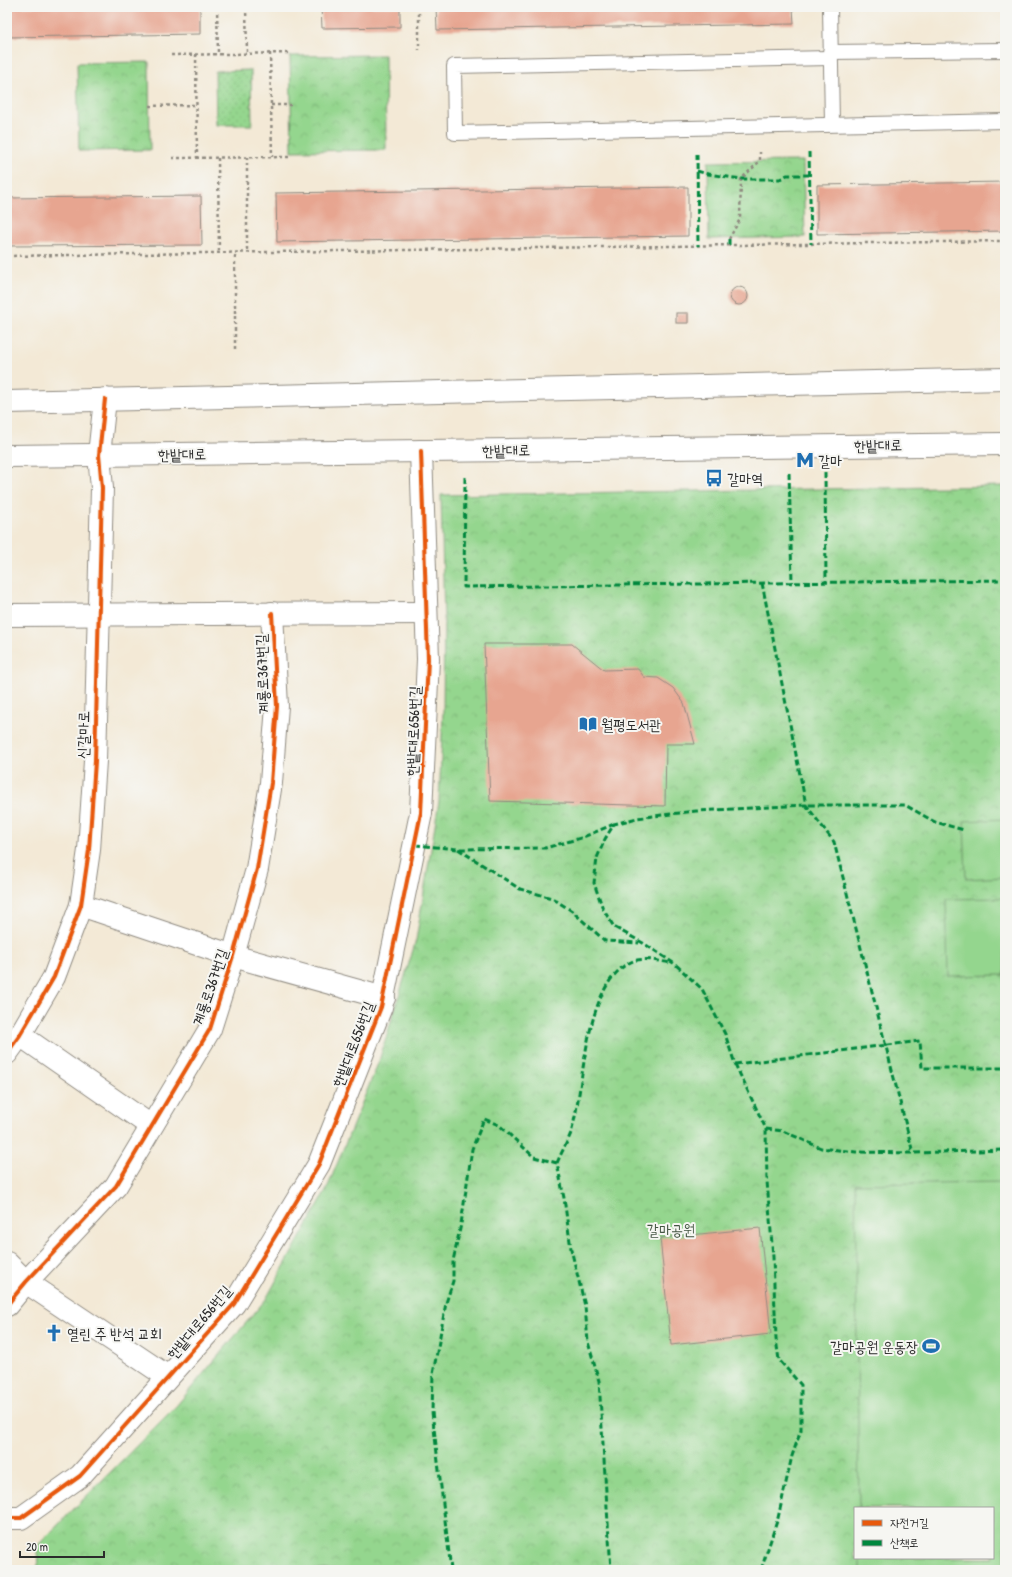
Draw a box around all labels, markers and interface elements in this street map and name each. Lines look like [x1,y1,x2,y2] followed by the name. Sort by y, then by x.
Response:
[854,434,902,456] street label: 한밭대로
[482,439,530,461] street label: 한밭대로
[158,443,206,465] street label: 한밭대로
[795,450,815,470] metro station icon: 갈마
[818,450,842,471] place label: 갈마
[704,468,724,488] bus stop icon: 갈마역
[727,468,763,489] place label: 갈마역
[250,633,274,715] street label: 계룡로367번길
[401,685,425,777] street label: 한밭대로656번길
[72,711,94,759] street label: 신갈마로
[578,714,598,734] library icon: 월평도서관
[601,714,661,735] place label: 월평도서관
[187,946,233,1028] street label: 계룡로367번길
[327,998,379,1090] street label: 한밭대로656번길
[647,1219,695,1240] park label: 갈마공원
[162,1280,236,1364] street label: 한밭대로656번길
[44,1323,64,1343] church icon: 열린 주 반석 교회
[67,1323,162,1344] place label: 열린 주 반석 교회
[830,1336,918,1357] place label: 갈마공원 운동장
[921,1336,941,1356] sports icon: 갈마공원 운동장
[854,1507,994,1559] legend
[890,1514,929,1531] text: 자전거길
[20,1533,104,1559] scale bar
[890,1534,919,1551] text: 산책로
[26,1538,48,1555] text: 20 m

